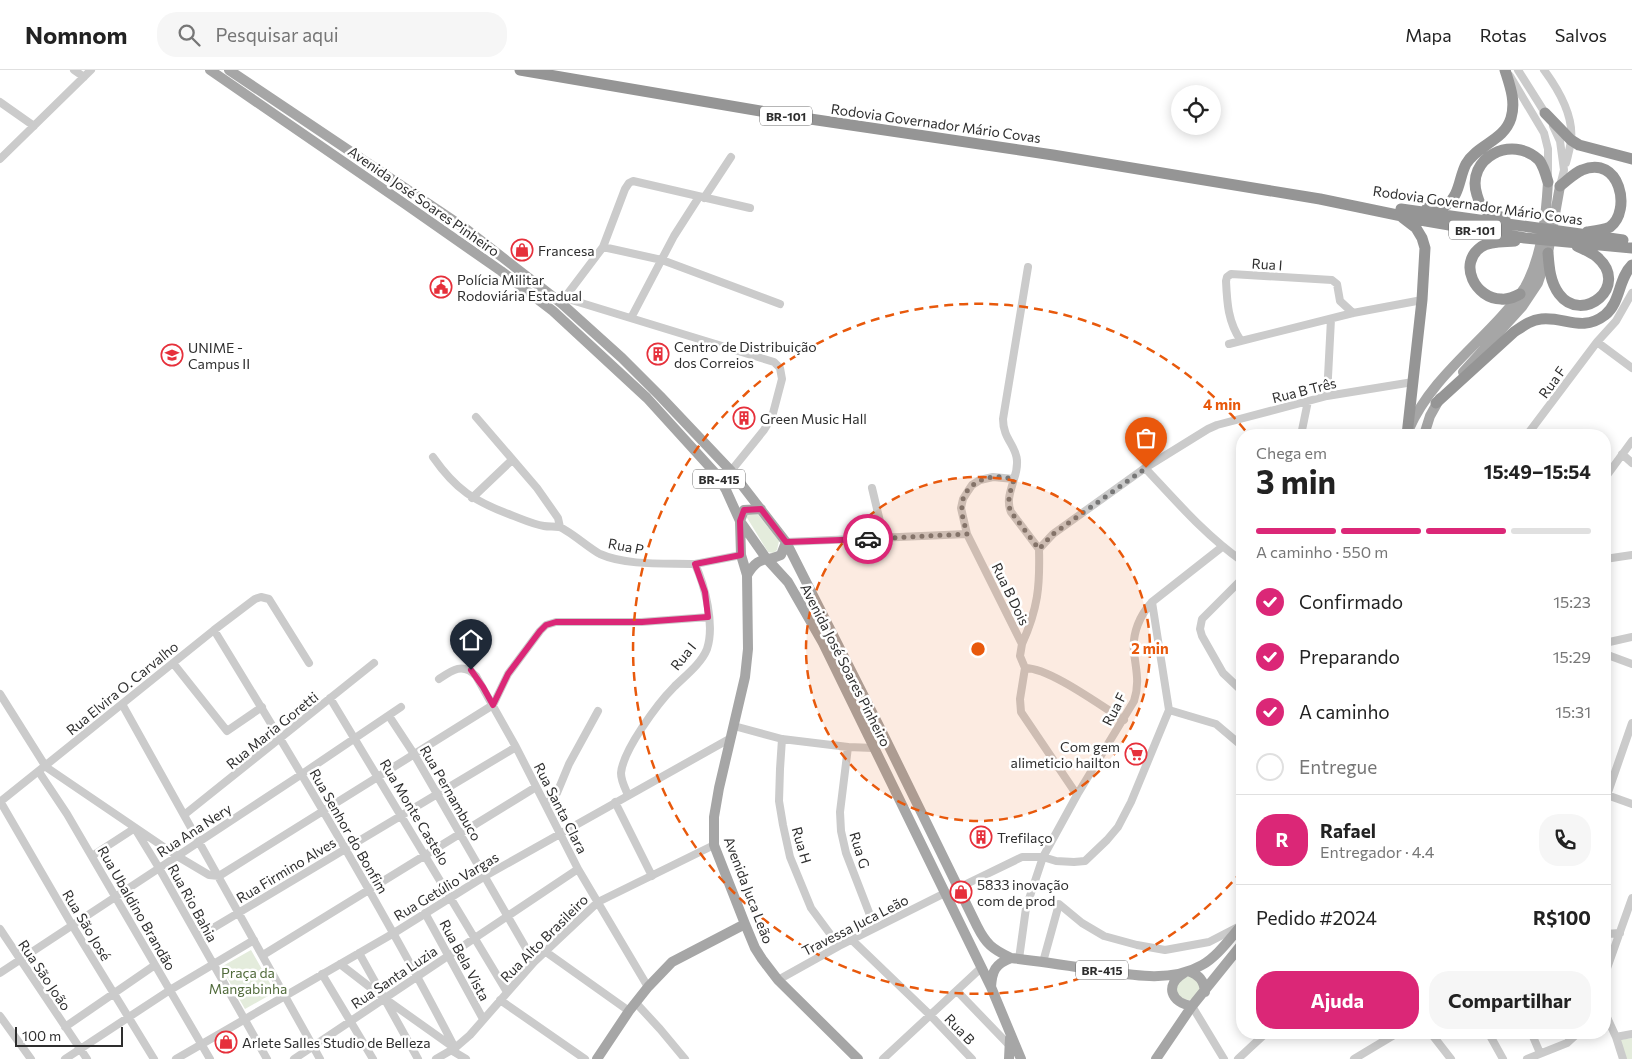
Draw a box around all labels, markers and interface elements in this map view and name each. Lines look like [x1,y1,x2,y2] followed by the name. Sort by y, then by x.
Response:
[157,12,507,57] search box
[25,20,127,49] text: Nomnom
[175,21,203,49] icon: search
[215,23,339,46] text: Pesquisar aqui
[1405,24,1452,46] text: Mapa
[1480,24,1527,46] text: Rotas
[1555,24,1607,46] text: Salvos
[1171,85,1221,135] map controls
[1171,85,1221,135] button: locate
[830,100,1042,146] street label: Rodovia Governador Mário Covas
[760,106,812,126] road number: BR-101
[345,142,503,260] street label: Avenida José Soares Pinheiro
[1372,182,1584,228] street label: Rodovia Governador Mário Covas
[1449,220,1501,240] road number: BR-101
[510,238,534,262] shop icon: Francesa
[538,242,595,259] place label: Francesa
[1251,254,1283,274] street label: Rua I
[457,271,582,304] place label: Polícia Militar Rodoviária Estadual
[429,275,453,299] public building icon: Polícia Militar Rodoviária Estadual
[674,338,817,371] place label: Centro de Distribuição dos Correios
[188,339,250,372] place label: UNIME - Campus II
[646,342,670,366] building icon: Centro de Distribuição dos Correios
[160,343,184,367] school or university icon: UNIME - Campus II
[1535,363,1569,401] street label: Rua F
[1270,374,1338,406] street label: Rua B Três
[1203,395,1241,413] text: 4 min
[732,406,756,430] building icon: Green Music Hall
[760,410,867,427] place label: Green Music Hall
[1125,417,1167,468] pin
[1132,424,1160,452] icon: bag
[1256,443,1327,462] text: Chega em
[1484,460,1591,483] text: 15:49–15:54
[1256,461,1336,501] text: 3 min
[693,469,745,488] road number: BR-415
[843,514,893,564] courier
[854,525,882,553] icon: car
[607,534,645,558] street label: Rua P
[1256,542,1388,561] text: A caminho · 550 m
[989,560,1033,628] street label: Rua B Dois
[797,581,895,749] street label: Avenida José Soares Pinheiro
[1256,588,1284,616] icon: check
[1299,590,1403,613] text: Confirmado
[1553,592,1591,611] text: 15:23
[450,619,492,670] pin
[457,626,485,654] icon: home
[63,638,181,738] street label: Rua Elvira O. Carvalho
[667,639,699,673] street label: Rua I
[1131,639,1169,657] text: 2 min
[969,640,987,658] centre of rings
[1256,643,1284,671] icon: check
[1299,645,1400,668] text: Preparando
[1553,647,1591,666] text: 15:29
[223,688,321,772] street label: Rua Maria Goretti
[1098,689,1130,729] street label: Rua F
[1256,698,1284,726] icon: check
[1299,700,1390,723] text: A caminho
[1555,702,1591,721] text: 15:31
[1011,738,1120,771] place label: Com gem alimeticio hailton
[417,742,485,844] street label: Rua Pernambuco
[1124,742,1148,766] supermarket icon: Com gem alimeticio hailton
[1299,755,1377,778] text: Entregue
[377,756,453,868] street label: Rua Monte Castelo
[531,760,591,856] street label: Rua Santa Clara
[306,766,392,896] street label: Rua Senhor do Bonfim
[153,800,235,860] street label: Rua Ana Nery
[1539,814,1591,866] button: phone
[1320,819,1376,842] text: Rafael
[789,825,815,865] street label: Rua H
[969,825,993,849] building icon: Trefilaço
[1275,828,1289,851] text: R
[997,829,1053,846] place label: Trefilaço
[846,830,874,870] street label: Rua G
[233,834,339,906] street label: Rua Firmino Alves
[721,834,777,946] street label: Avenida Juca Leão
[1320,842,1434,861] text: Entregador · 4.4
[94,843,180,973] street label: Rua Ubaldino Brandão
[390,848,502,924] street label: Rua Getúlio Vargas
[165,861,221,945] street label: Rua Rio Bahia
[977,876,1069,909] place label: 5833 inovação com de prod
[949,880,973,904] shop icon: 5833 inovação com de prod
[59,886,115,964] street label: Rua São José
[497,891,591,985] street label: Rua Alto Brasileiro
[799,891,911,959] street label: Travessa Juca Leão
[1256,906,1377,929] text: Pedido #2024
[1533,906,1591,929] text: R$100
[436,916,494,1004] street label: Rua Bela Vista
[15,936,75,1014] street label: Rua São João
[348,942,440,1012] street label: Rua Santa Luzia
[1076,960,1128,980] road number: BR-415
[209,964,287,997] park label: Praça da Mangabinha
[1256,971,1419,1029] button: Ajuda
[1429,971,1591,1029] button: Compartilhar
[941,1010,979,1048] street label: Rua B
[15,1024,122,1047] scale bar
[22,1027,61,1044] text: 100 m
[214,1030,238,1054] shop icon: Arlete Salles Studio de Belleza
[242,1034,431,1051] place label: Arlete Salles Studio de Belleza

